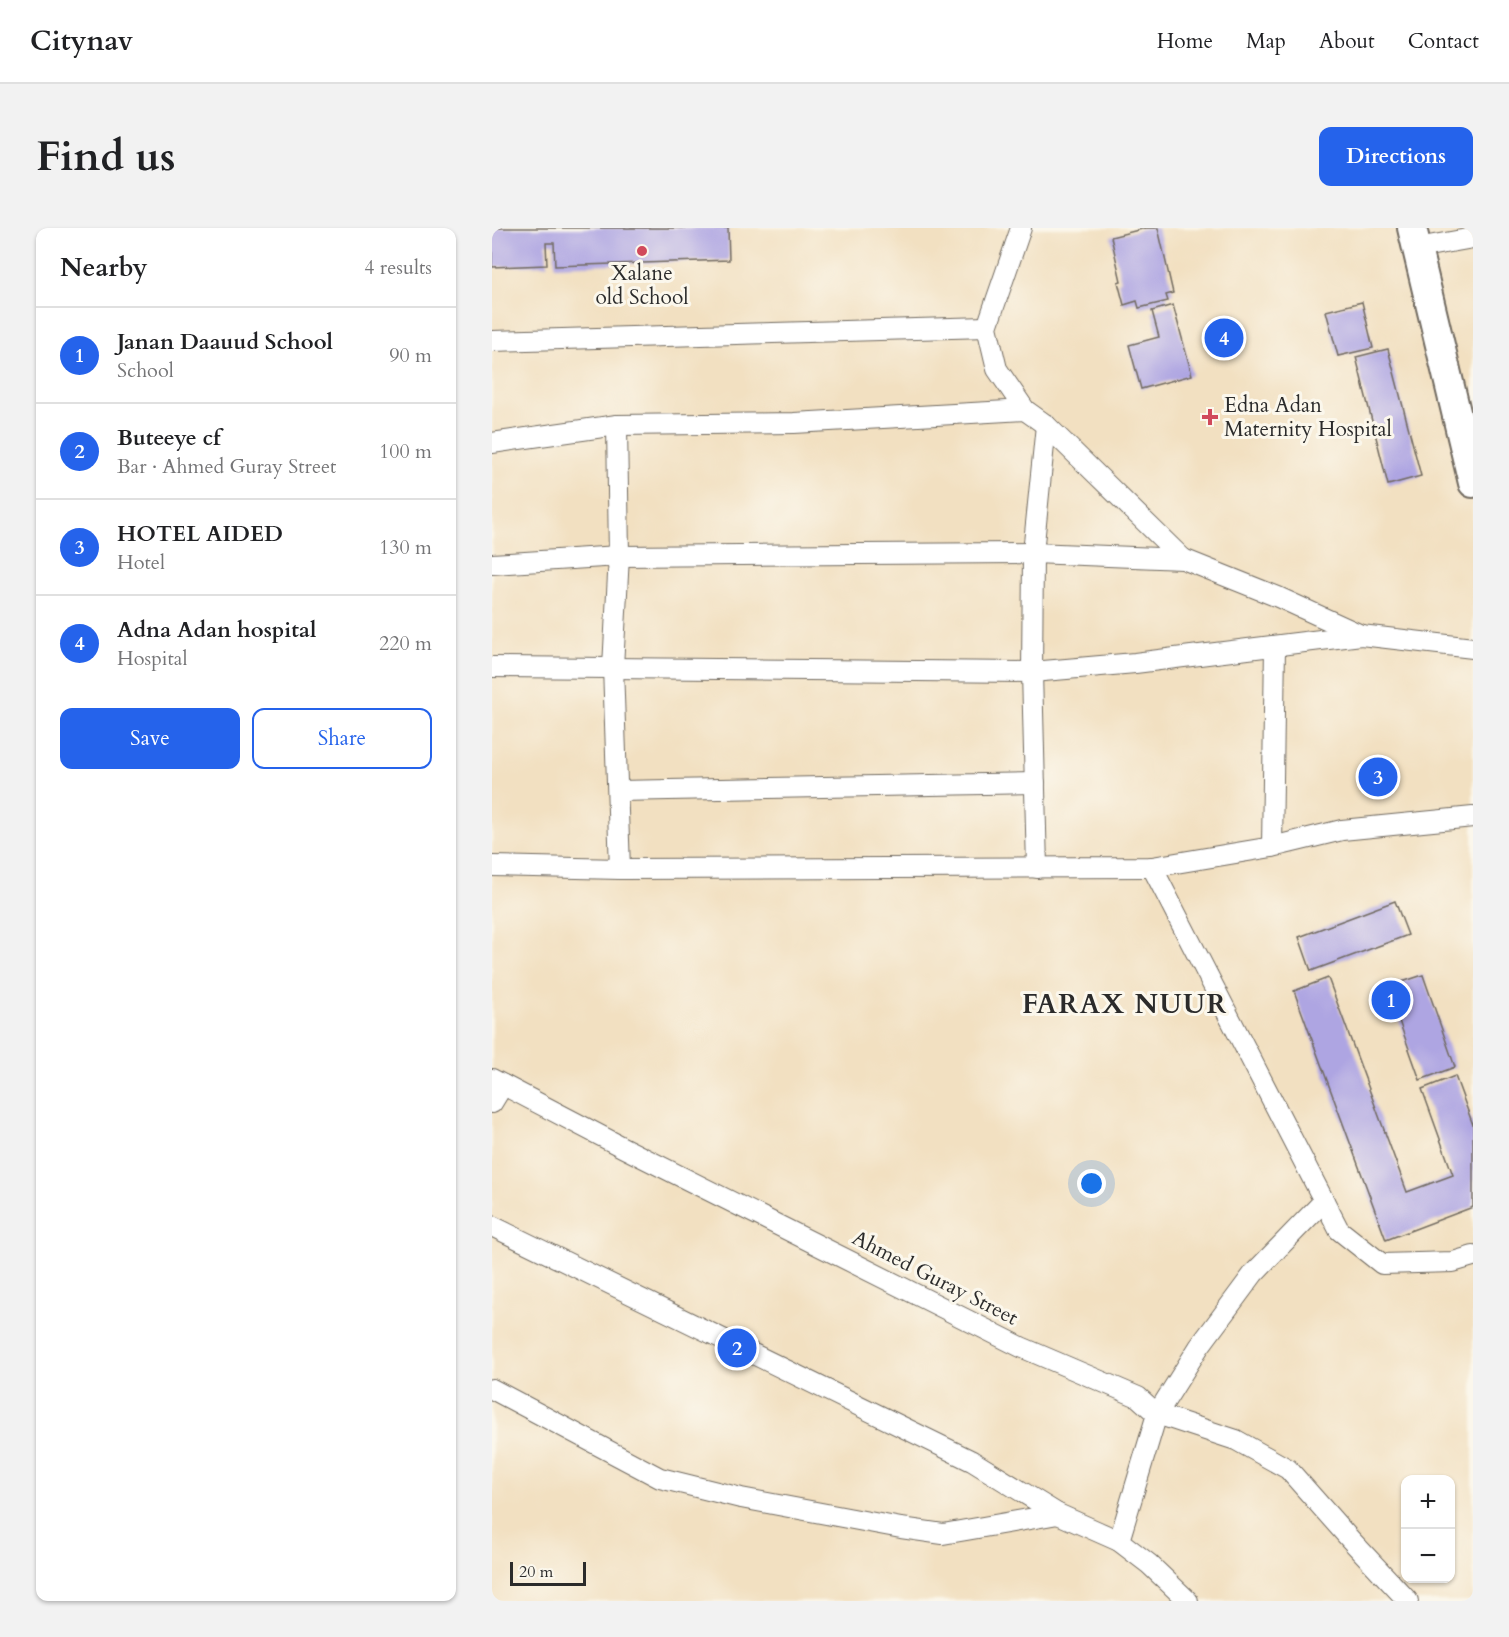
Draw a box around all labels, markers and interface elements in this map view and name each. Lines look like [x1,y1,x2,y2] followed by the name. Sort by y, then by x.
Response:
[30,22,133,60] text: Citynav
[1157,27,1213,56] text: Home
[1246,27,1286,56] text: Map
[1319,27,1375,56] text: About
[1408,27,1479,56] text: Contact
[1319,127,1473,186] button: Directions
[36,128,176,185] text: Find us
[635,244,649,258] marker: Xalane old School
[60,250,148,285] text: Nearby
[364,254,432,281] text: 4 results
[595,259,689,312] place label: Xalane old School
[1204,316,1244,360] pin: 4
[117,327,333,357] text: Janan Daauud School
[74,342,85,369] text: 1
[389,342,432,369] text: 90 m
[117,357,174,384] text: School
[1224,391,1392,444] place label: Edna Adan Maternity Hospital
[1201,408,1219,426] marker: Edna Adan Maternity Hospital
[117,423,221,453] text: Buteeye cf
[74,438,85,465] text: 2
[379,438,432,465] text: 100 m
[117,453,336,480] text: Bar · Ahmed Guray Street
[117,519,283,549] text: HOTEL AIDED
[74,534,85,561] text: 3
[379,534,432,561] text: 130 m
[117,549,165,576] text: Hotel
[117,615,316,645] text: Adna Adan hospital
[74,630,85,657] text: 4
[379,630,432,657] text: 220 m
[117,645,188,672] text: Hospital
[60,708,240,769] button: Save
[252,708,432,769] button: Share
[1358,754,1398,800] pin: 3
[1372,978,1410,1022] pin: 1
[1022,986,1228,1023] district label: FARAX NUUR
[1077,1169,1106,1198] your location
[847,1224,1023,1333] street label: Ahmed Guray Street
[718,1326,756,1370] pin: 2
[1401,1475,1455,1583] map controls
[1401,1475,1455,1529] button: +
[1401,1529,1455,1583] button: −
[510,1559,586,1586] scale bar
[519,1561,553,1583] text: 20 m

